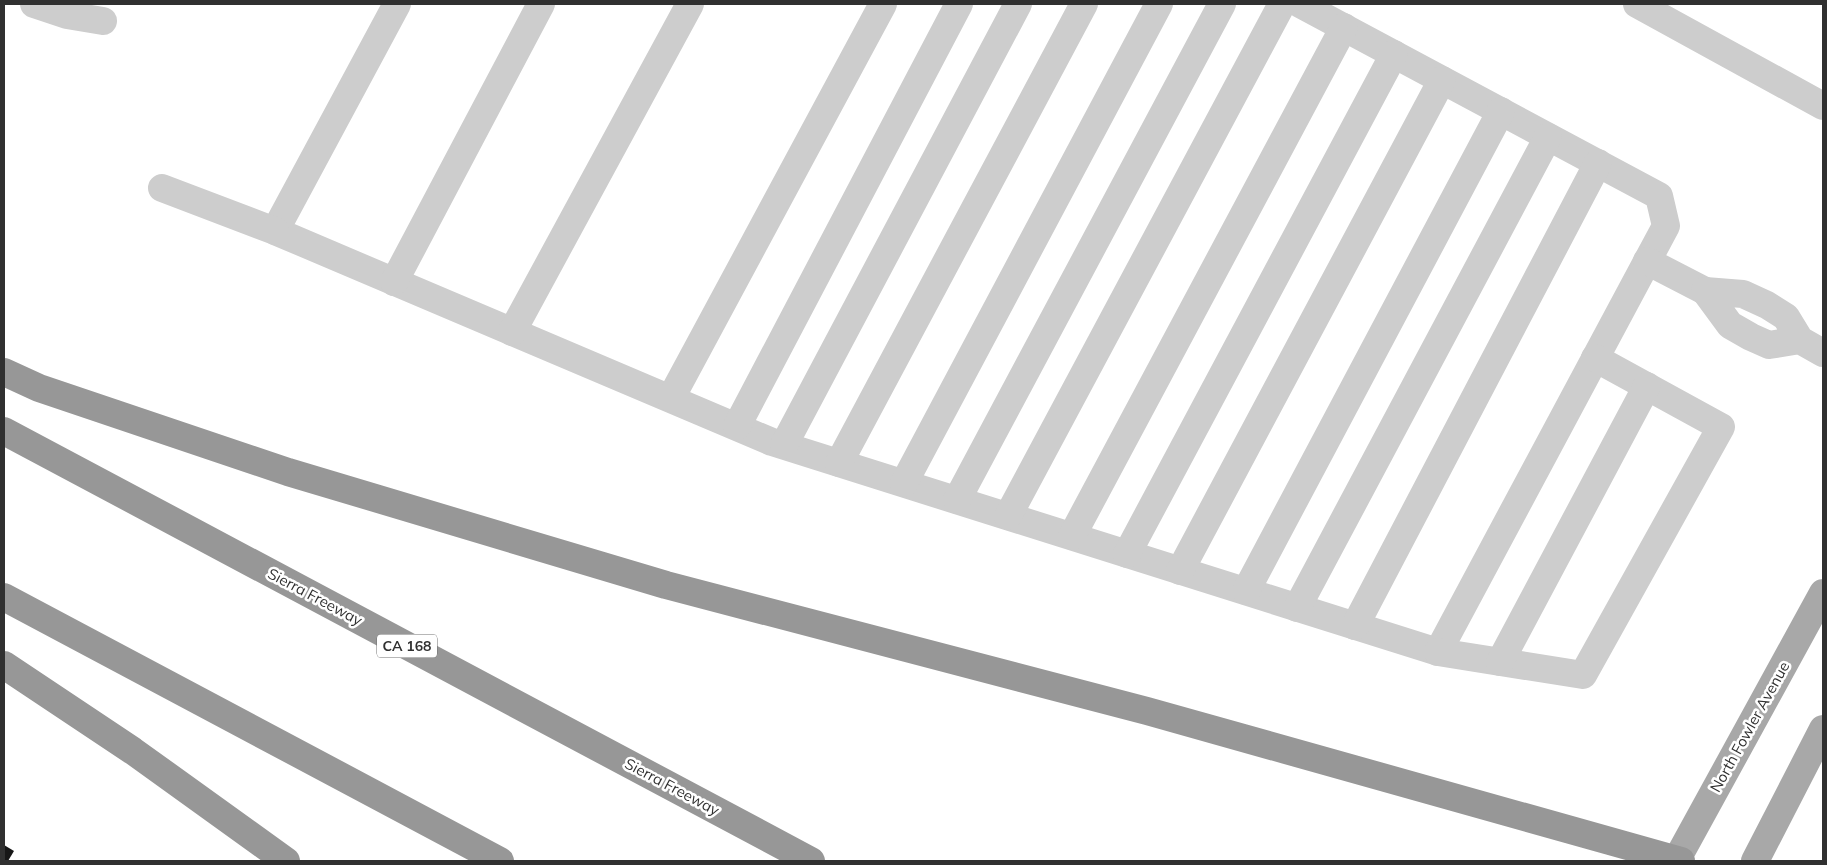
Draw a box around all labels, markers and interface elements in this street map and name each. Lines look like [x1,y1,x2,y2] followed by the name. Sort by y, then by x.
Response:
[265,564,366,629] street label: Sierra Freeway
[377,634,437,658] road number: CA 168
[1706,658,1793,795] street label: North Fowler Avenue
[622,754,723,819] street label: Sierra Freeway

